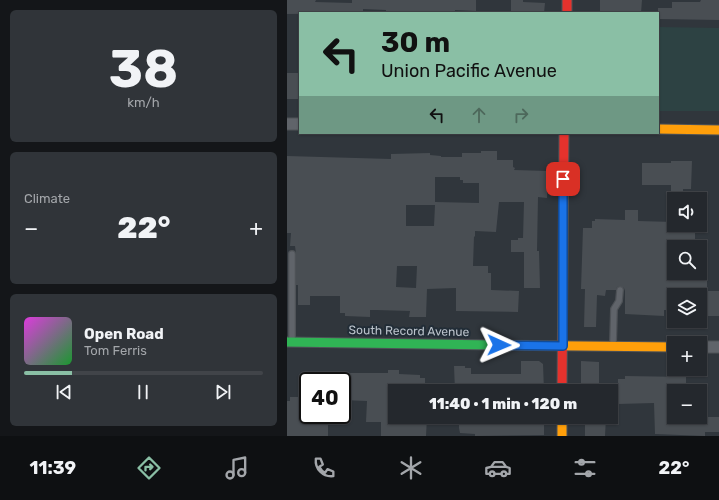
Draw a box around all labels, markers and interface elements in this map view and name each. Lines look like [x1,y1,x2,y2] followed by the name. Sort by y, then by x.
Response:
[381,26,450,59] text: 30 m
[315,28,367,80] icon: left
[109,38,178,100] text: 38
[381,60,557,82] text: Union Pacific Avenue
[127,95,160,110] text: km/h
[426,104,448,126] icon: left
[468,104,490,126] icon: ahead
[510,104,532,126] icon: right
[546,162,580,196] pin
[552,168,574,190] icon: arrive
[24,191,70,206] text: Climate
[667,192,707,424] map controls
[667,192,707,232] button: sound
[117,210,170,246] text: 22°
[24,215,38,242] text: −
[249,215,263,242] text: +
[667,240,707,280] button: search
[667,288,707,328] button: layers
[349,323,470,339] street label: South Record Avenue
[478,324,520,366] position arrow
[84,325,164,343] text: Open Road
[667,336,707,376] button: +
[84,343,147,358] text: Tom Ferris
[299,372,351,424] speed limit sign: 40
[53,381,75,403] icon: previous
[132,381,154,403] icon: pause
[212,381,234,403] icon: next
[667,384,707,424] button: −
[429,395,577,413] text: 11:40 · 1 min · 120 m
[135,454,163,482] icon: directions
[223,454,251,482] icon: music
[310,454,338,482] icon: phone
[397,454,425,482] icon: climate
[484,454,512,482] icon: car
[571,454,599,482] icon: filters
[30,457,76,479] text: 11:39
[659,457,689,479] text: 22°

